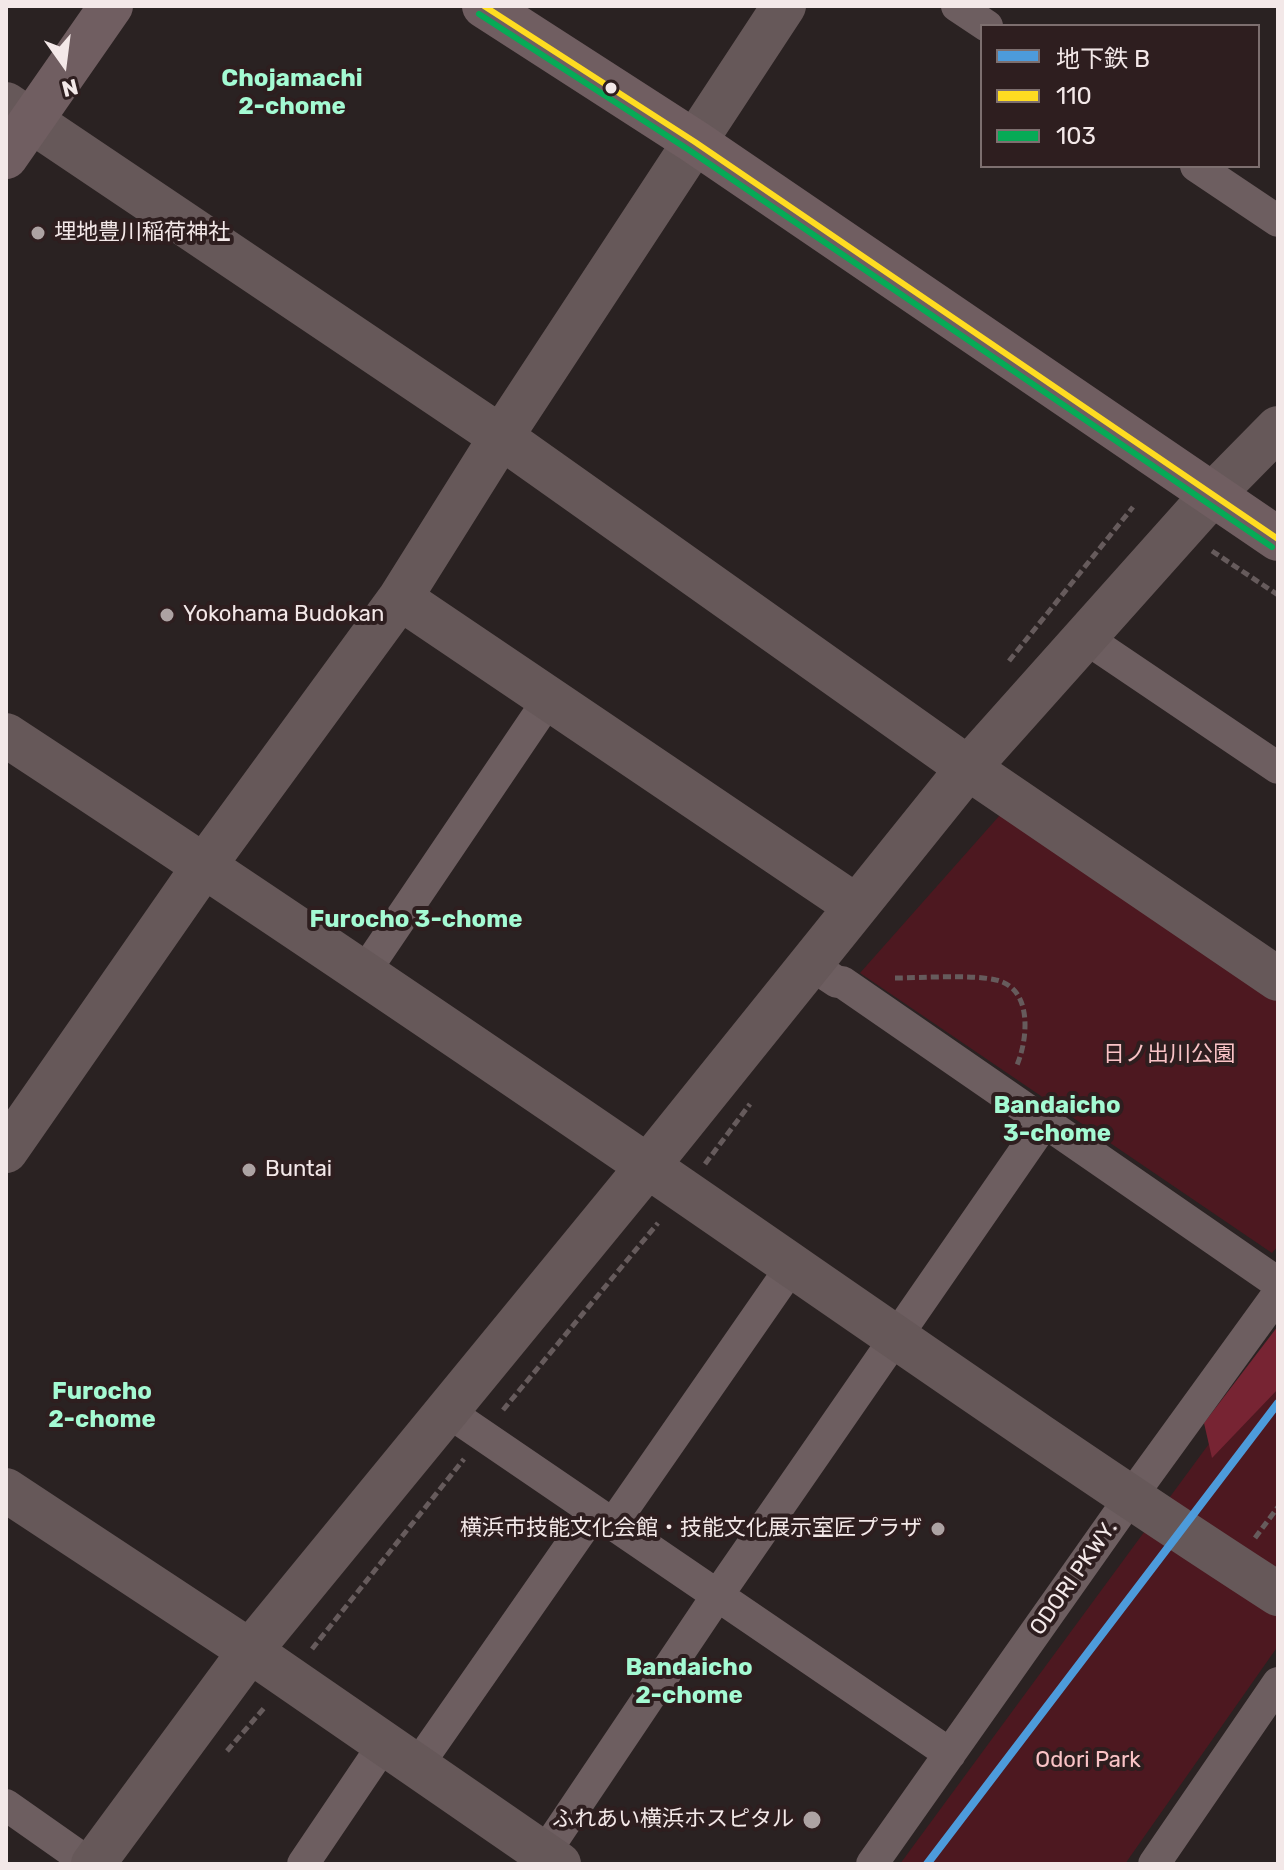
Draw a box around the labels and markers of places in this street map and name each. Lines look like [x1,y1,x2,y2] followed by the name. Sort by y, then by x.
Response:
[603,80,619,96] unlabelled marker
[54,220,230,246] place label: 埋地豊川稲荷神社
[29,224,47,242] marker: 埋地豊川稲荷神社
[183,602,384,628] place label: Yokohama Budokan
[158,606,176,624] marker: Yokohama Budokan
[265,1157,332,1183] place label: Buntai
[240,1161,258,1179] marker: Buntai
[460,1516,922,1542] place label: 横浜市技能文化会館・技能文化展示室匠プラザ
[929,1520,947,1538] marker: 横浜市技能文化会館・技能文化展示室匠プラザ
[552,1807,794,1833] place label: ふれあい横浜ホスピタル
[801,1809,823,1831] marker: ふれあい横浜ホスピタル

